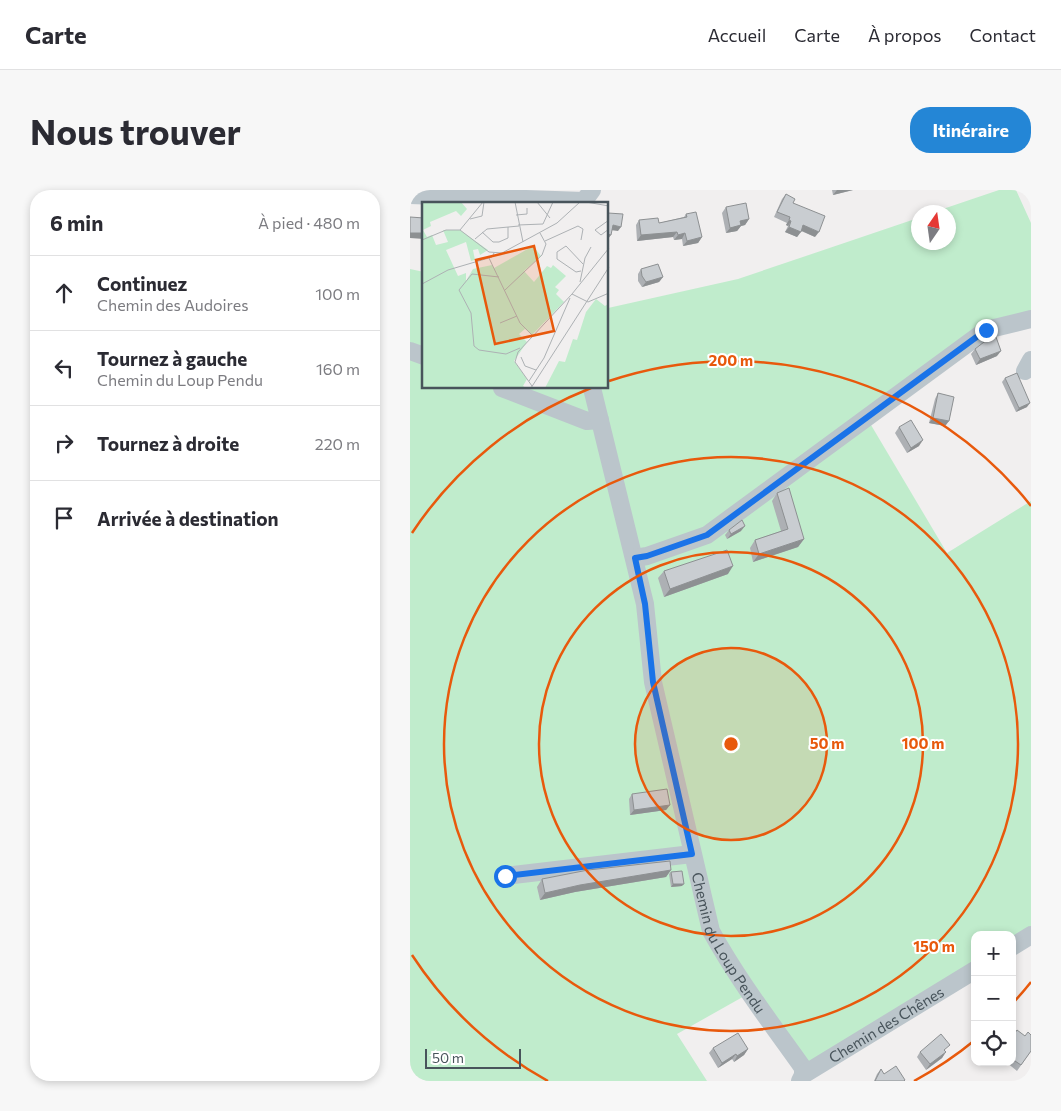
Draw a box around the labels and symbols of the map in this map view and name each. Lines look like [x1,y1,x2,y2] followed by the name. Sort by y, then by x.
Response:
[422,202,609,389] inset map
[911,205,956,250] north arrow
[975,319,998,342] route end
[709,351,753,369] text: 200 m
[810,734,844,752] text: 50 m
[902,734,944,752] text: 100 m
[722,735,740,753] centre of rings
[494,865,517,888] route start
[689,870,770,1016] street label: Chemin du Loup Pendu
[913,937,955,955] text: 150 m
[825,982,947,1066] street label: Chemin des Chênes
[425,1046,521,1069] scale bar

